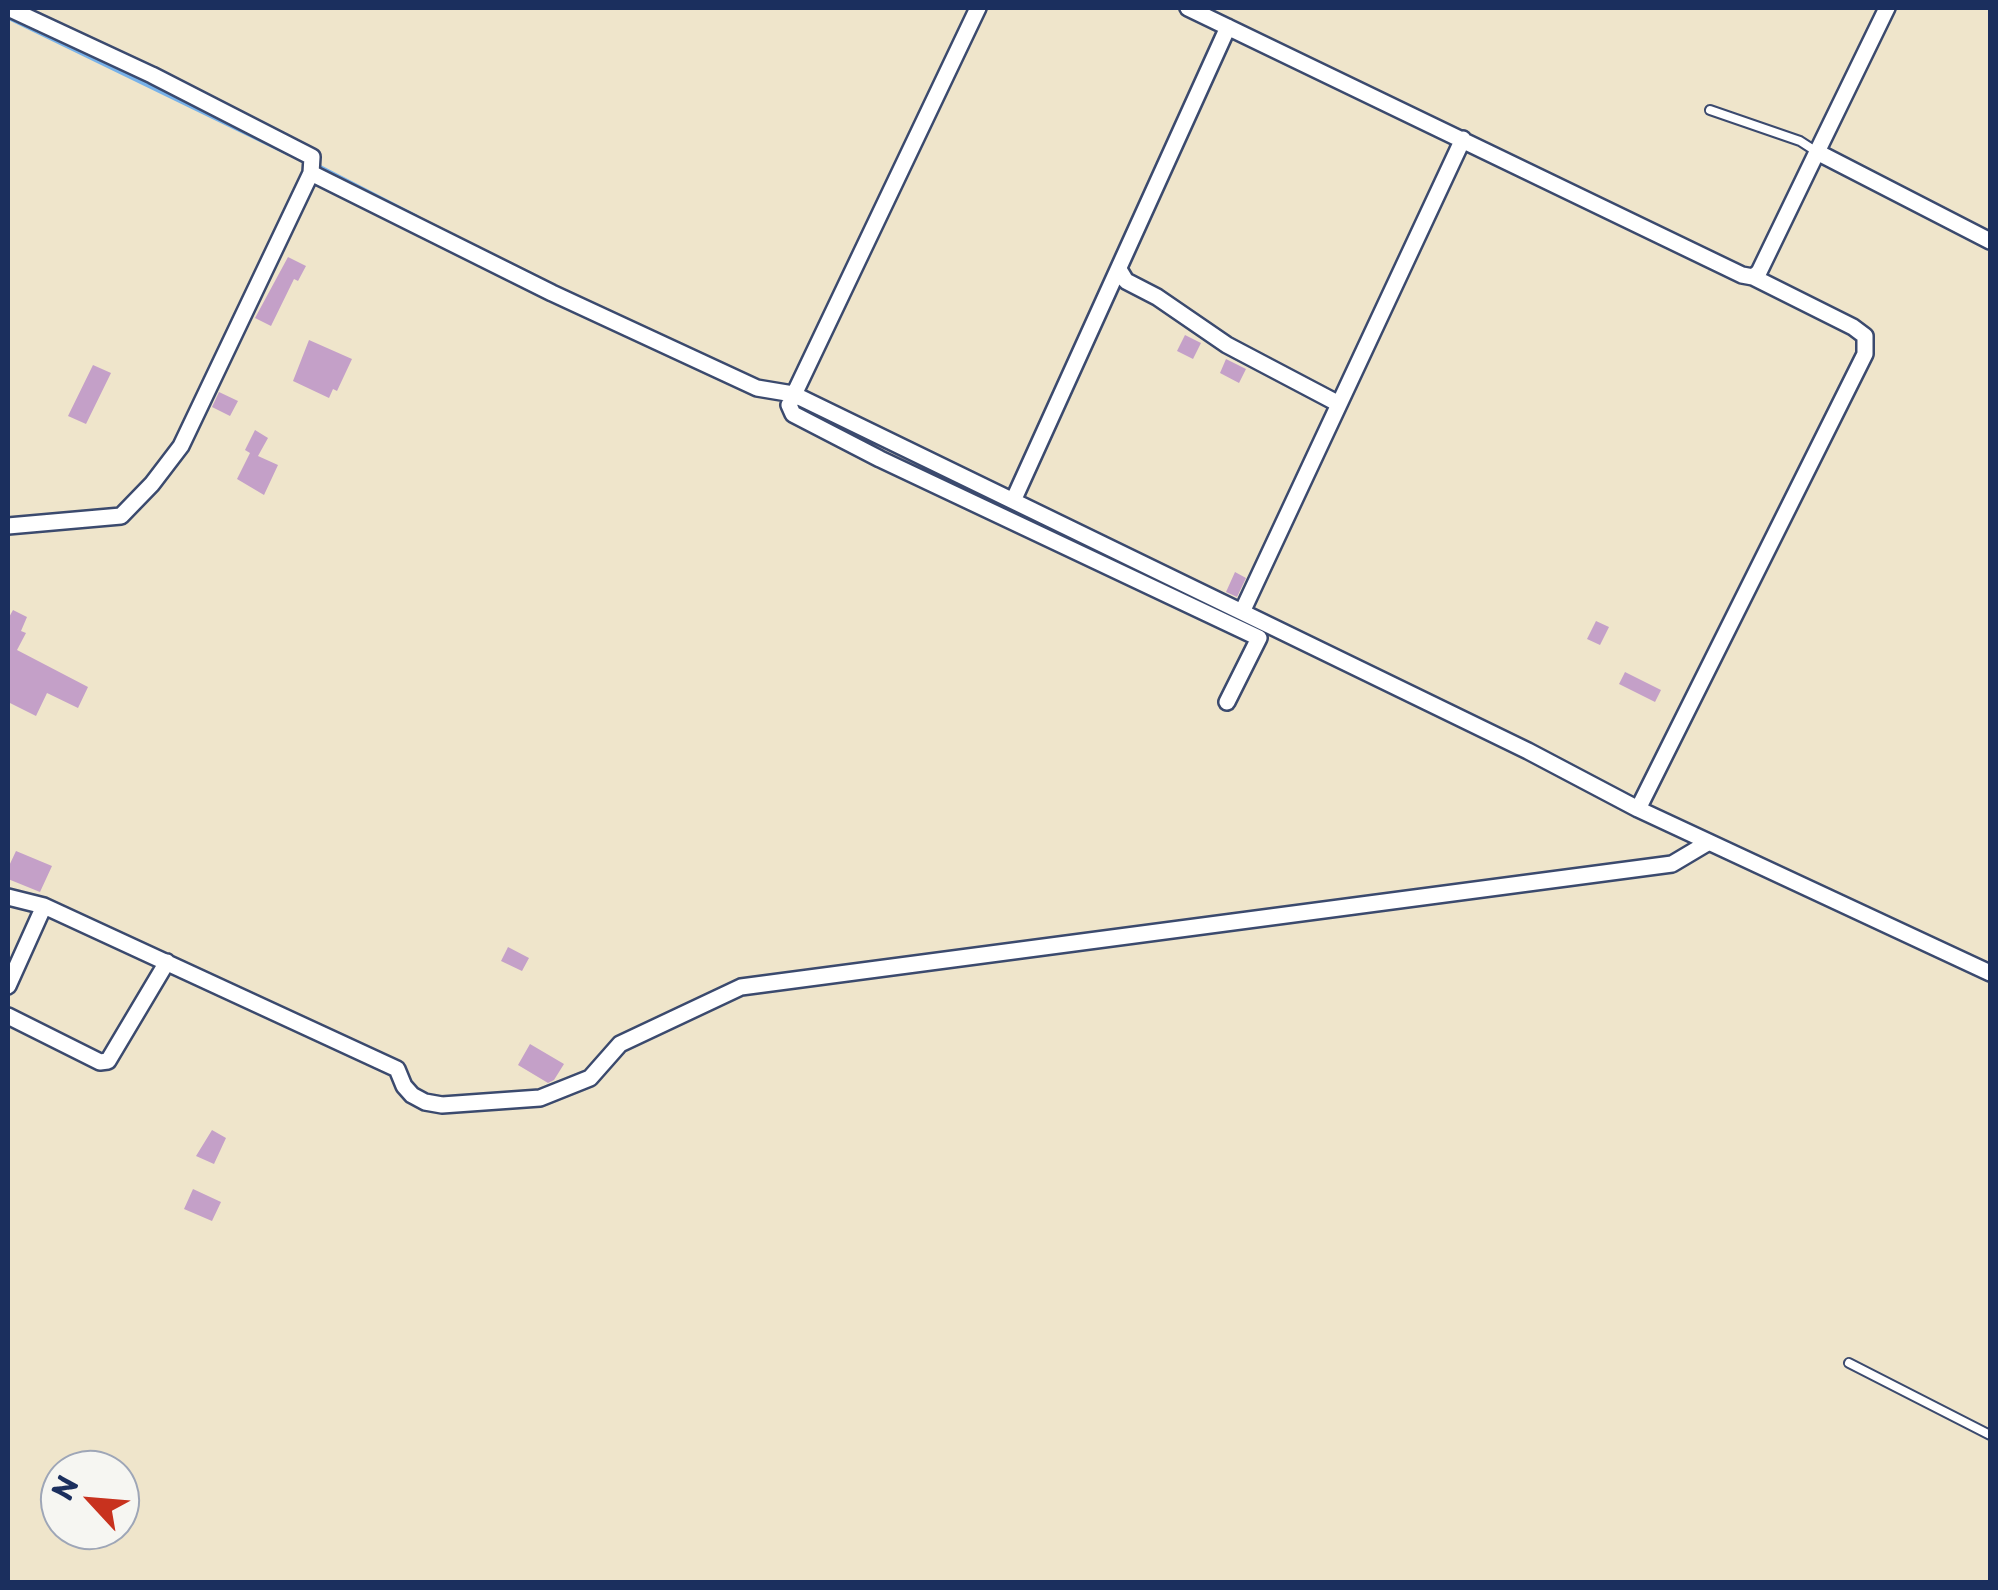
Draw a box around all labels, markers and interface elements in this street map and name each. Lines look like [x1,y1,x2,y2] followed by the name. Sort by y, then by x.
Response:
[40,1450,140,1550] north arrow
[40,1468,89,1507] text: N

